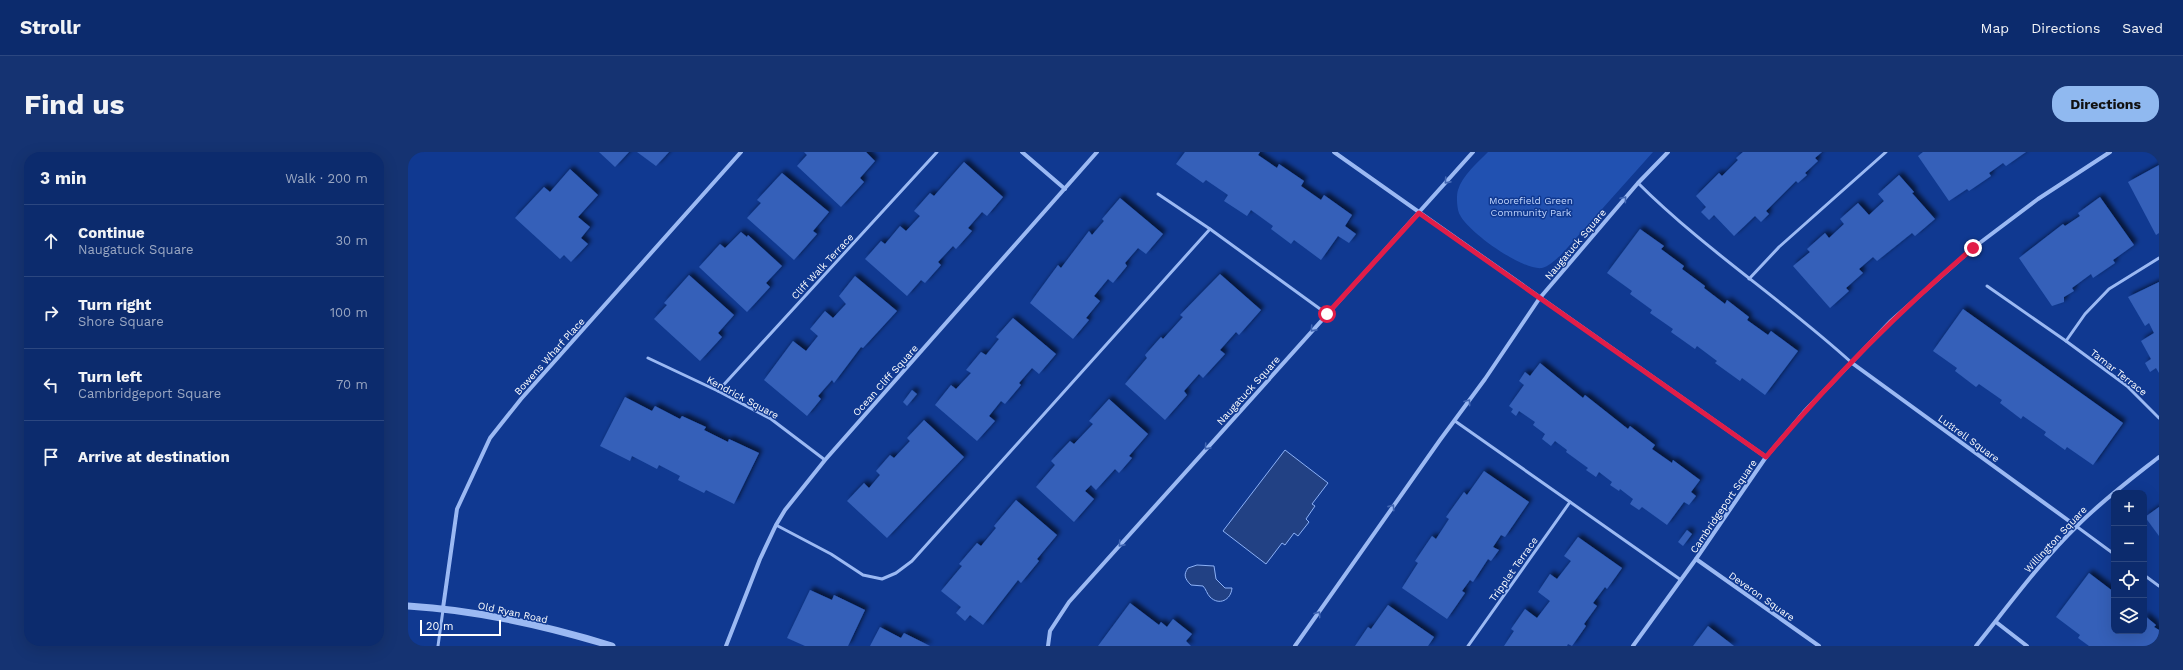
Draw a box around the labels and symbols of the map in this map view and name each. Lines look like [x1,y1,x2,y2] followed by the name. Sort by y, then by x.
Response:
[1444,176,1452,184] one-way arrow
[1489,195,1573,218] park label: Moorefield Green Community Park
[1619,196,1626,204] one-way arrow
[1543,207,1608,282] street label: Naugatuck Square
[789,231,856,301] street label: Cliff Walk Terrace
[1964,239,1982,257] route end
[1318,305,1336,323] route start
[512,315,587,397] street label: Bowens Wharf Place
[1311,325,1318,332] one-way arrow
[851,342,920,418] street label: Ocean Cliff Square
[2088,347,2149,398] street label: Tamar Terrace
[1215,353,1282,427] street label: Naugatuck Square
[705,374,781,421] street label: Kendrick Square
[1463,399,1471,406] one-way arrow
[1936,413,2002,464] street label: Luttrell Square
[1205,442,1212,450] one-way arrow
[1688,457,1759,555] street label: Cambridgeport Square
[2022,504,2089,575] street label: Willington Square
[1387,505,1394,512] one-way arrow
[1487,535,1540,604] street label: Tripplet Terrace
[1118,539,1125,547] one-way arrow
[1727,570,1797,623] street label: Deveron Square
[477,600,549,625] street label: Old Ryan Road
[1313,611,1321,618] one-way arrow
[420,618,501,637] scale bar

